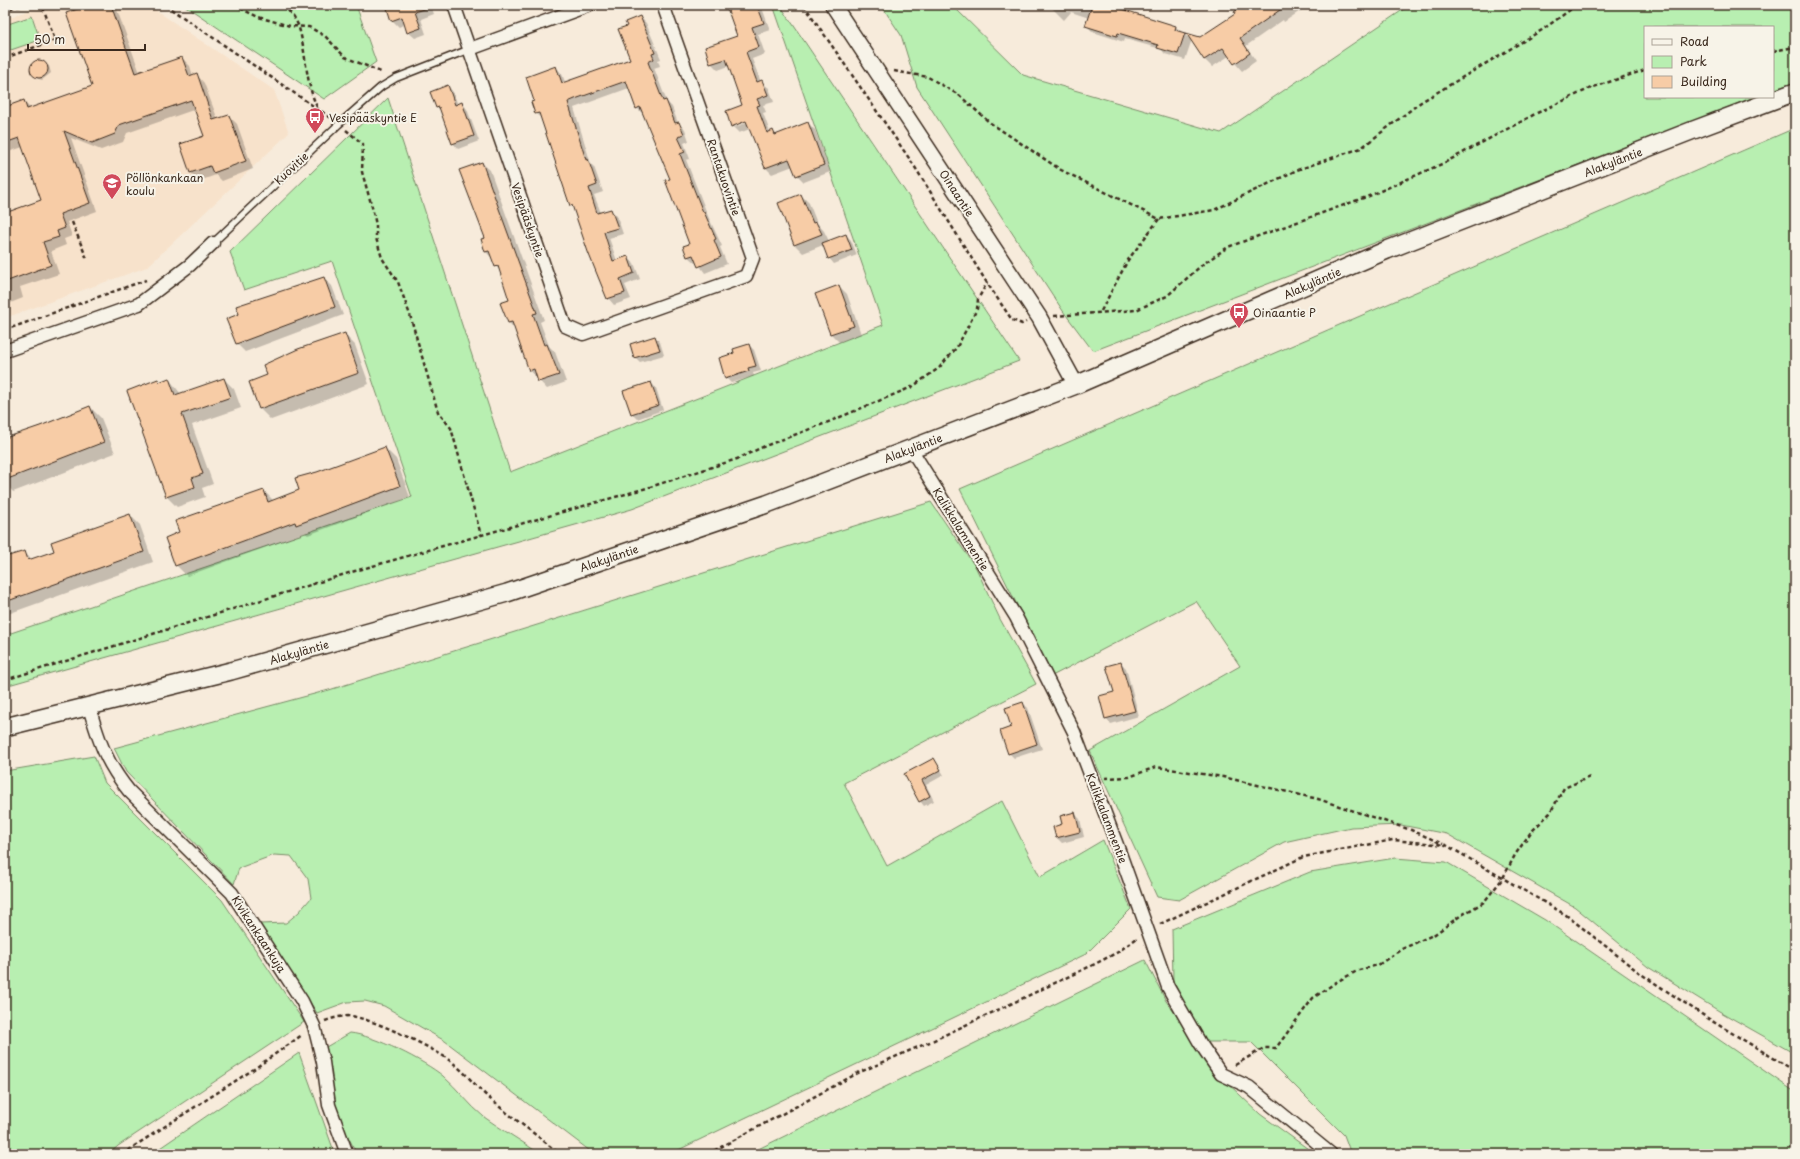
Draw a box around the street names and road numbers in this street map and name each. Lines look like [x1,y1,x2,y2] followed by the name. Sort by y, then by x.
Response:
[703,136,745,218] street label: Rantakuovintie
[1581,143,1645,181] street label: Alakyläntie
[270,148,312,188] street label: Kuovitie
[935,166,979,220] street label: Oinaantie
[507,180,549,260] street label: Vesipääskyntie
[1281,263,1343,303] street label: Alakyläntie
[881,429,945,467] street label: Alakyläntie
[929,484,994,574] street label: Kalikkalammentie
[577,540,641,576] street label: Alakyläntie
[267,635,331,669] street label: Alakyläntie
[1082,770,1132,866] street label: Kalikkalammentie
[228,892,290,976] street label: Kivikankaankuja

